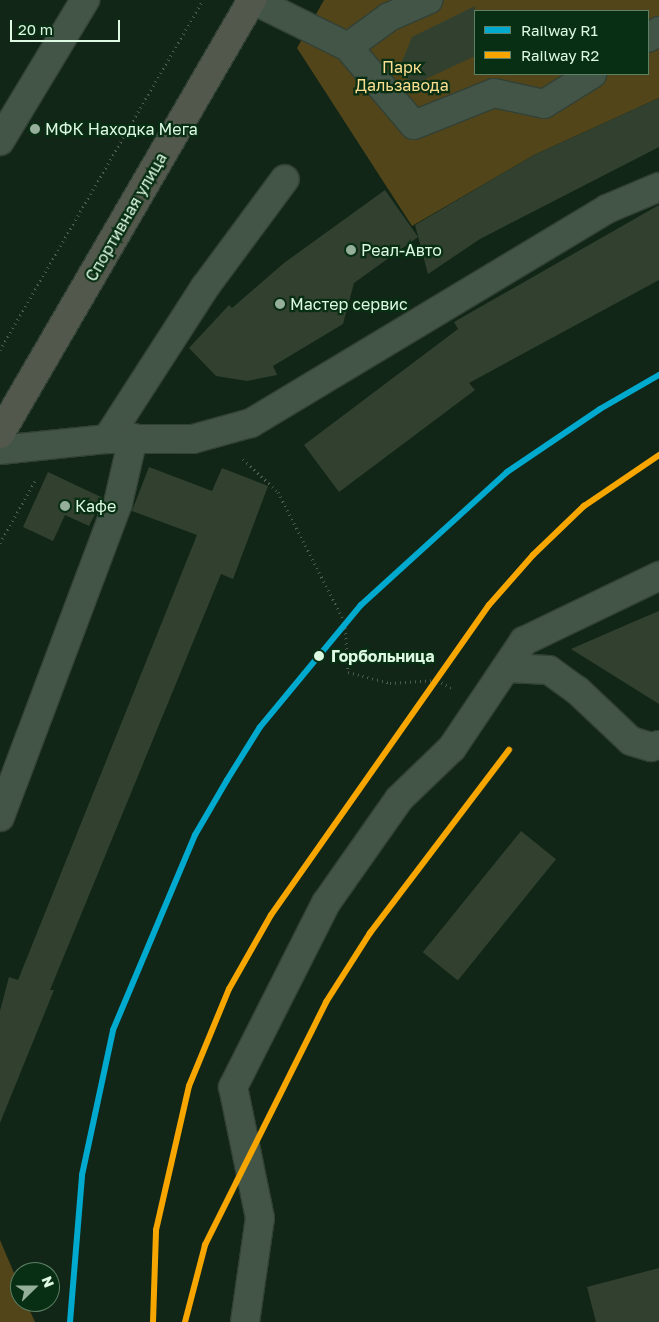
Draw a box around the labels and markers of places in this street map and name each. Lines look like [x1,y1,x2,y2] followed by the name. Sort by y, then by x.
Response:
[45,119,198,139] place label: МФК Находка Мега
[29,123,41,135] marker: МФК Находка Мега
[361,240,442,260] place label: Реал-Авто
[345,244,357,256] marker: Реал-Авто
[290,294,408,314] place label: Мастер сервис
[274,298,286,310] marker: Мастер сервис
[75,496,116,516] place label: Кафе
[59,500,71,512] marker: Кафе
[331,646,435,666] place label: Горбольница
[311,648,327,664] marker: Горбольница

